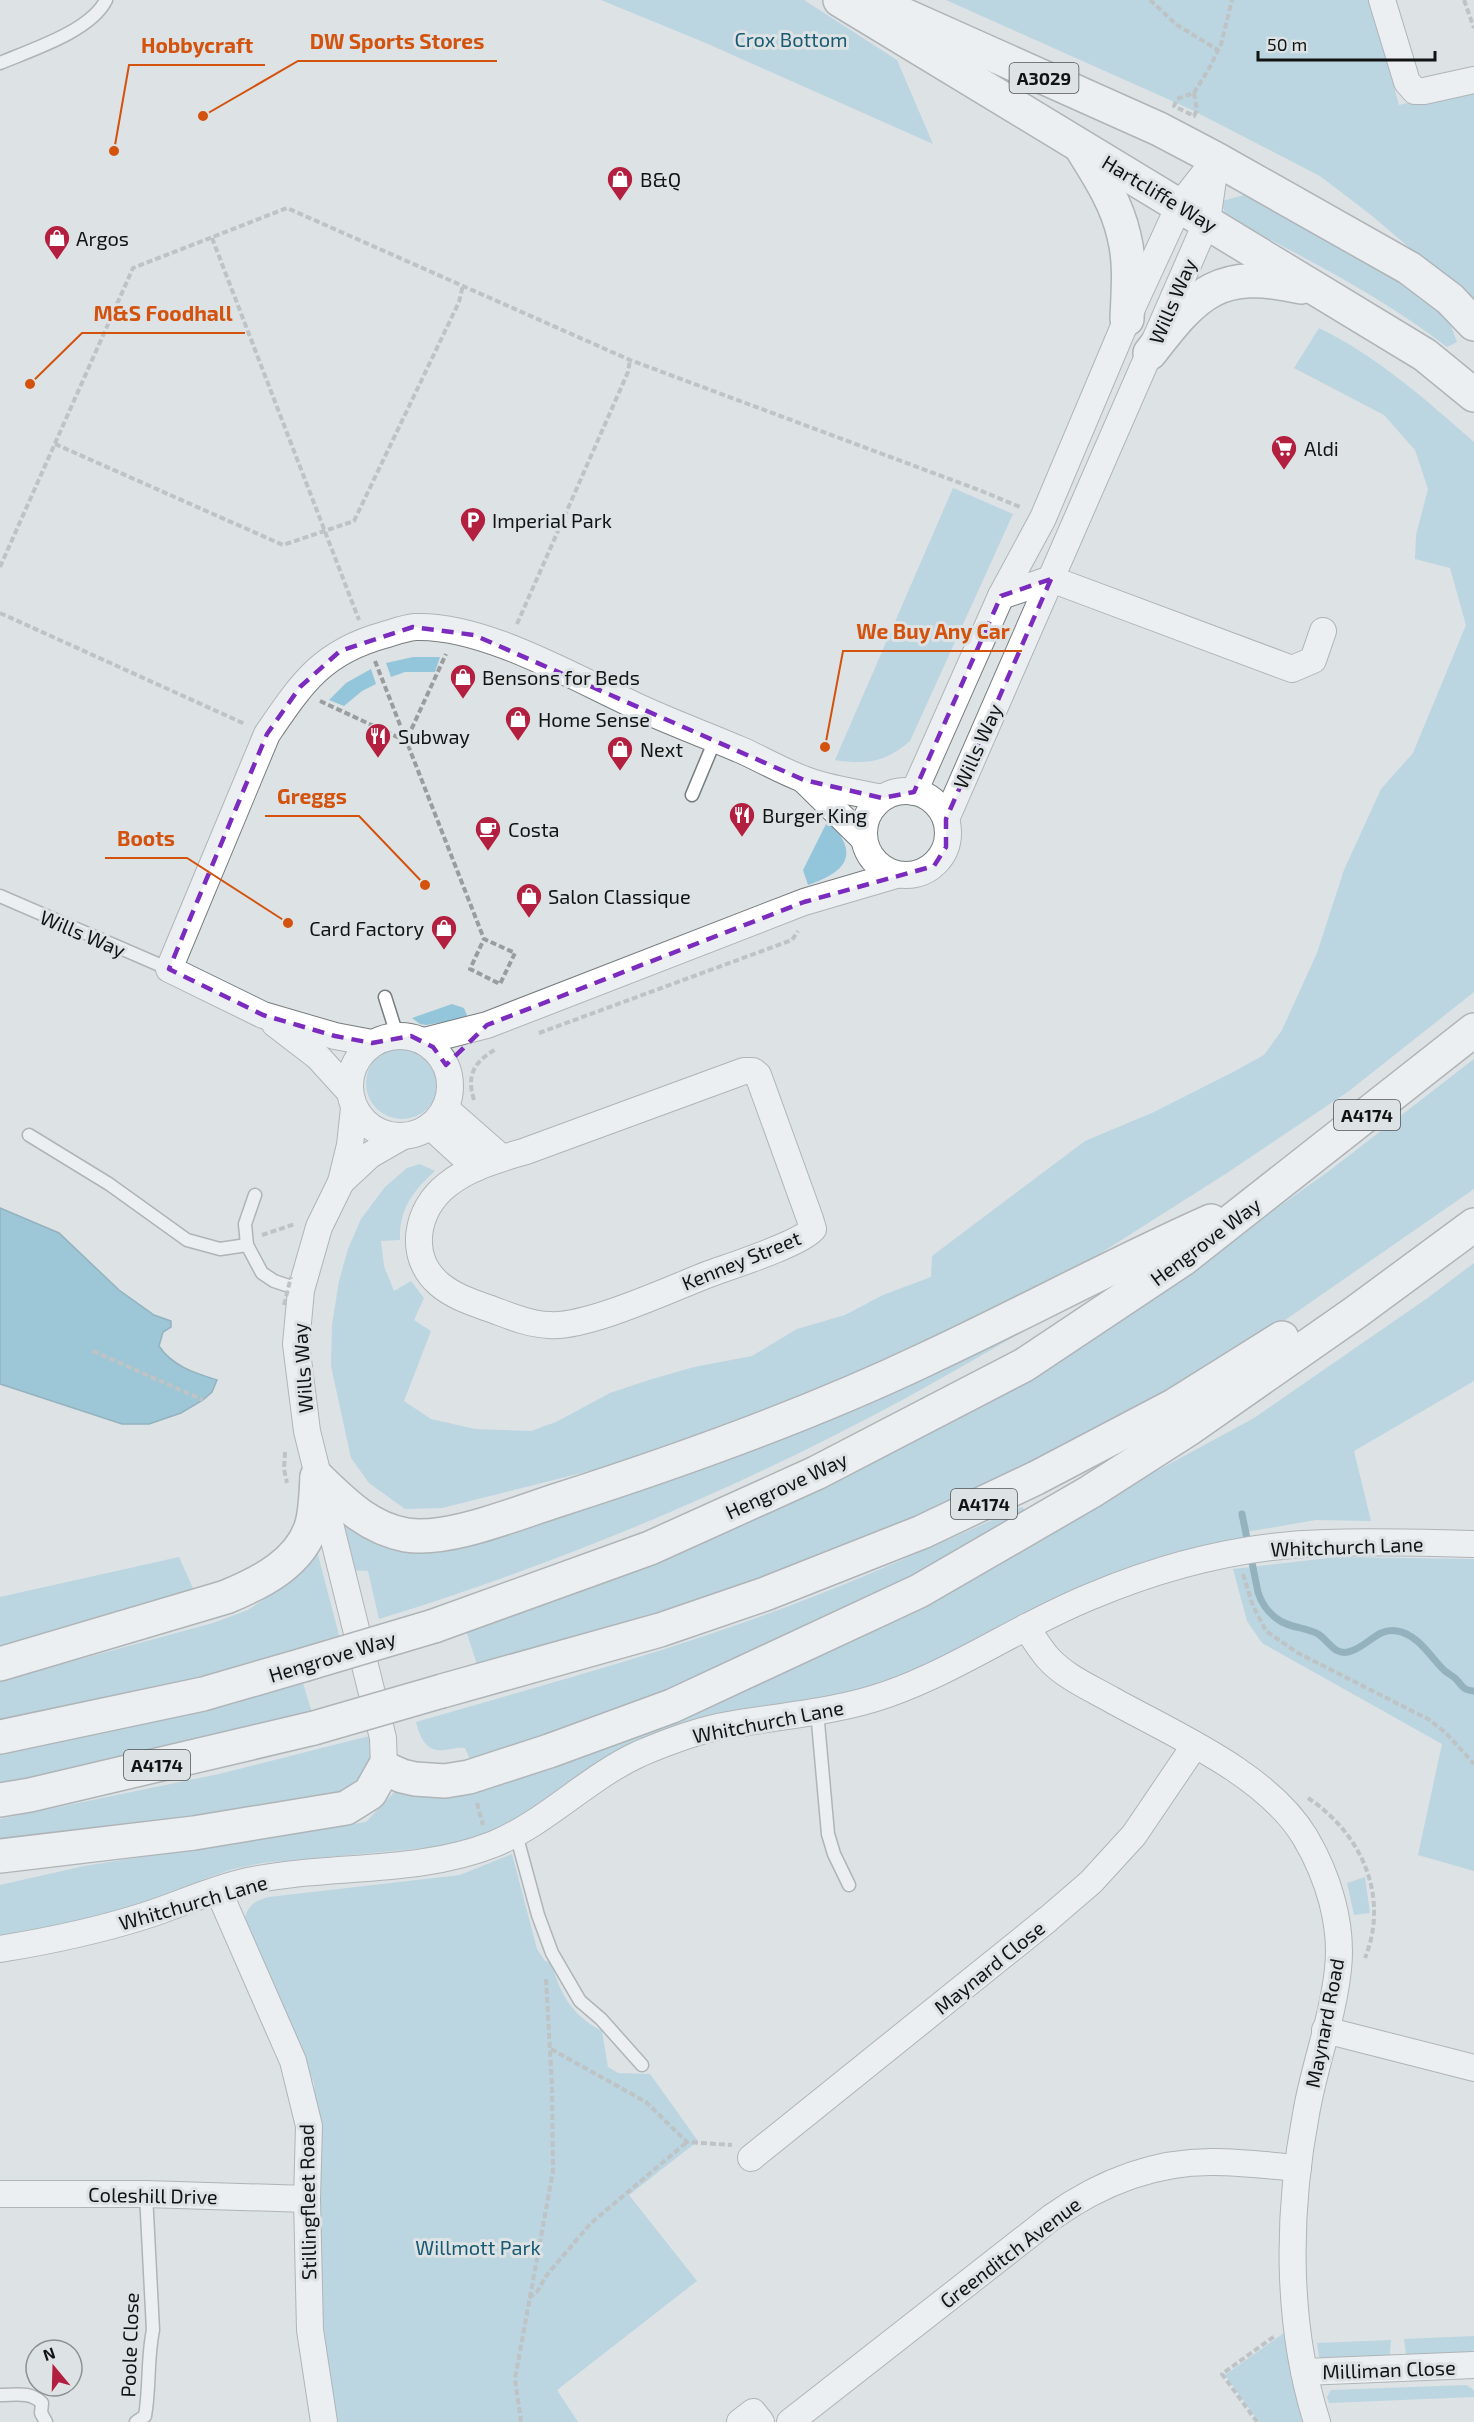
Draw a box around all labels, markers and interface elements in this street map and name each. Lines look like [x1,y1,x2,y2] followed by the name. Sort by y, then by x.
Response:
[298,22,497,61] callout: DW Sports Stores
[1258,24,1435,62] scale bar
[129,26,265,65] callout: Hobbycraft
[734,27,848,51] park label: Crox Bottom
[310,28,484,53] text: DW Sports Stores
[141,32,253,58] text: Hobbycraft
[1267,33,1307,55] text: 50 m
[1010,63,1078,93] road number: A3029
[1098,149,1222,237] street label: Hartcliffe Way
[605,164,635,202] shop icon: B&Q
[640,167,681,191] place label: B&Q
[42,223,72,261] shop icon: Argos
[76,226,129,250] place label: Argos
[1143,254,1201,347] street label: Wills Way
[82,294,245,333] callout: M&S Foodhall
[93,300,233,325] text: M&S Foodhall
[1269,433,1299,471] supermarket icon: Aldi
[1304,436,1339,460] place label: Aldi
[458,505,488,543] parking icon: Imperial Park
[492,508,612,532] place label: Imperial Park
[843,612,1022,651] callout: We Buy Any Car
[856,618,1010,644] text: We Buy Any Car
[448,662,478,700] shop icon: Bensons for Beds
[482,665,640,689] place label: Bensons for Beds
[948,699,1007,792] street label: Wills Way
[503,704,533,742] shop icon: Home Sense
[538,707,650,731] place label: Home Sense
[363,721,393,759] restaurant icon: Subway
[398,724,470,748] place label: Subway
[605,734,635,772] shop icon: Next
[640,737,683,761] place label: Next
[265,777,359,816] callout: Greggs
[277,783,347,808] text: Greggs
[727,800,757,838] restaurant icon: Burger King
[762,803,867,827] place label: Burger King
[473,814,503,852] cafe icon: Costa
[508,817,560,841] place label: Costa
[105,819,187,858] callout: Boots
[117,825,175,850] text: Boots
[514,881,544,919] shop icon: Salon Classique
[548,884,691,908] place label: Salon Classique
[37,904,130,962] street label: Wills Way
[429,913,459,951] shop icon: Card Factory
[309,916,424,940] place label: Card Factory
[1334,1100,1400,1130] road number: A4174
[1145,1192,1265,1290] street label: Hengrove Way
[678,1225,804,1295] street label: Kenney Street
[287,1322,317,1414] street label: Wills Way
[721,1446,851,1524] street label: Hengrove Way
[951,1489,1017,1519] road number: A4174
[1270,1531,1424,1561] street label: Whitchurch Lane
[266,1625,399,1687] street label: Hengrove Way
[691,1695,845,1747] street label: Whitchurch Lane
[124,1750,190,1780] road number: A4174
[116,1869,270,1935] street label: Whitchurch Lane
[929,1915,1049,2019] street label: Maynard Close
[1300,1956,1348,2090] street label: Maynard Road
[294,2124,320,2280] street label: Stillingfleet Road
[88,2182,218,2208] street label: Coleshill Drive
[935,2191,1085,2313] street label: Greenditch Avenue
[415,2235,541,2259] park label: Willmott Park
[115,2292,143,2398] street label: Poole Close
[24,2338,84,2398] north arrow
[40,2342,58,2364] text: N
[1322,2355,1456,2383] street label: Milliman Close

